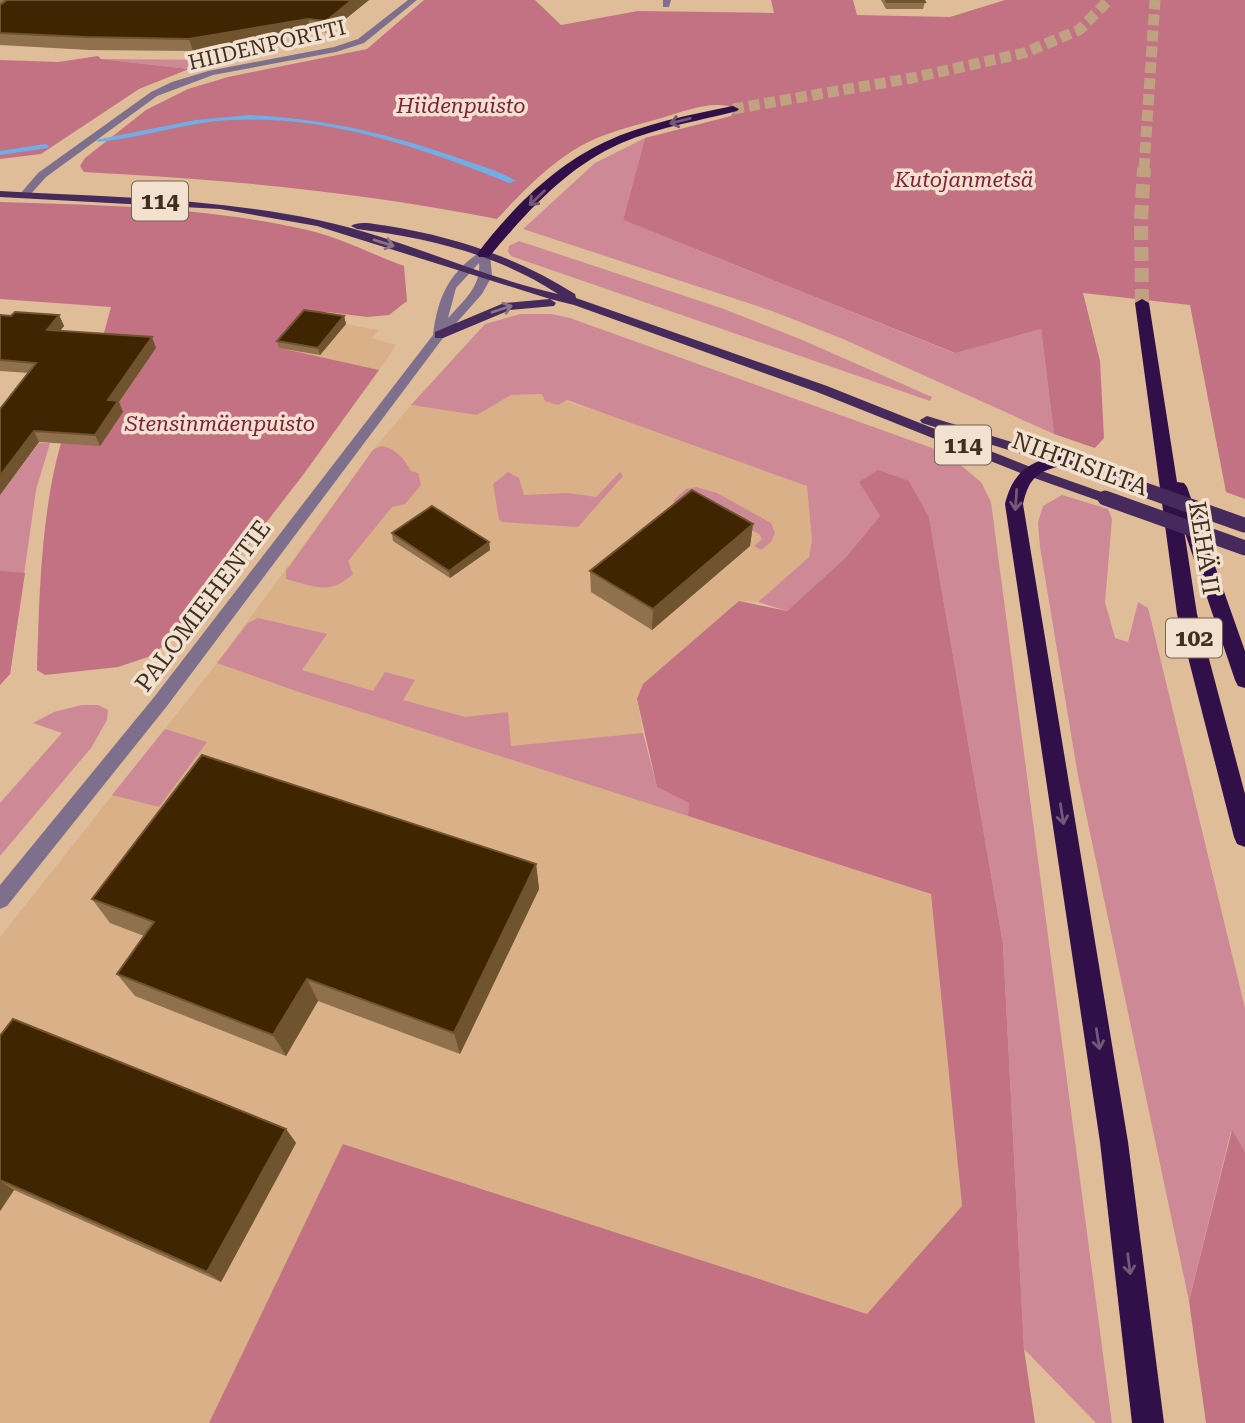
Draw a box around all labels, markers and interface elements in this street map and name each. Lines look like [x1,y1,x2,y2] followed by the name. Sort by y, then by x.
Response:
[186,15,348,75] street label: HIIDENPORTTI
[395,94,526,118] park label: Hiidenpuisto
[669,115,692,129] one-way arrow
[894,168,1033,192] park label: Kutojanmetsä
[132,182,188,220] road number: 114
[529,190,546,207] one-way arrow
[373,237,395,250] one-way arrow
[491,302,513,315] one-way arrow
[124,412,315,436] park label: Stensinmäenpuisto
[935,426,991,464] road number: 114
[1008,426,1152,502] street label: NIHTISILTA
[1009,488,1022,511] one-way arrow
[1183,499,1226,596] street label: KEHÄ II
[129,515,277,697] street label: PALOMIEHENTIE
[1166,618,1222,658] road number: 102
[1056,802,1069,825] one-way arrow
[1091,1027,1104,1050] one-way arrow
[1122,1252,1135,1275] one-way arrow

